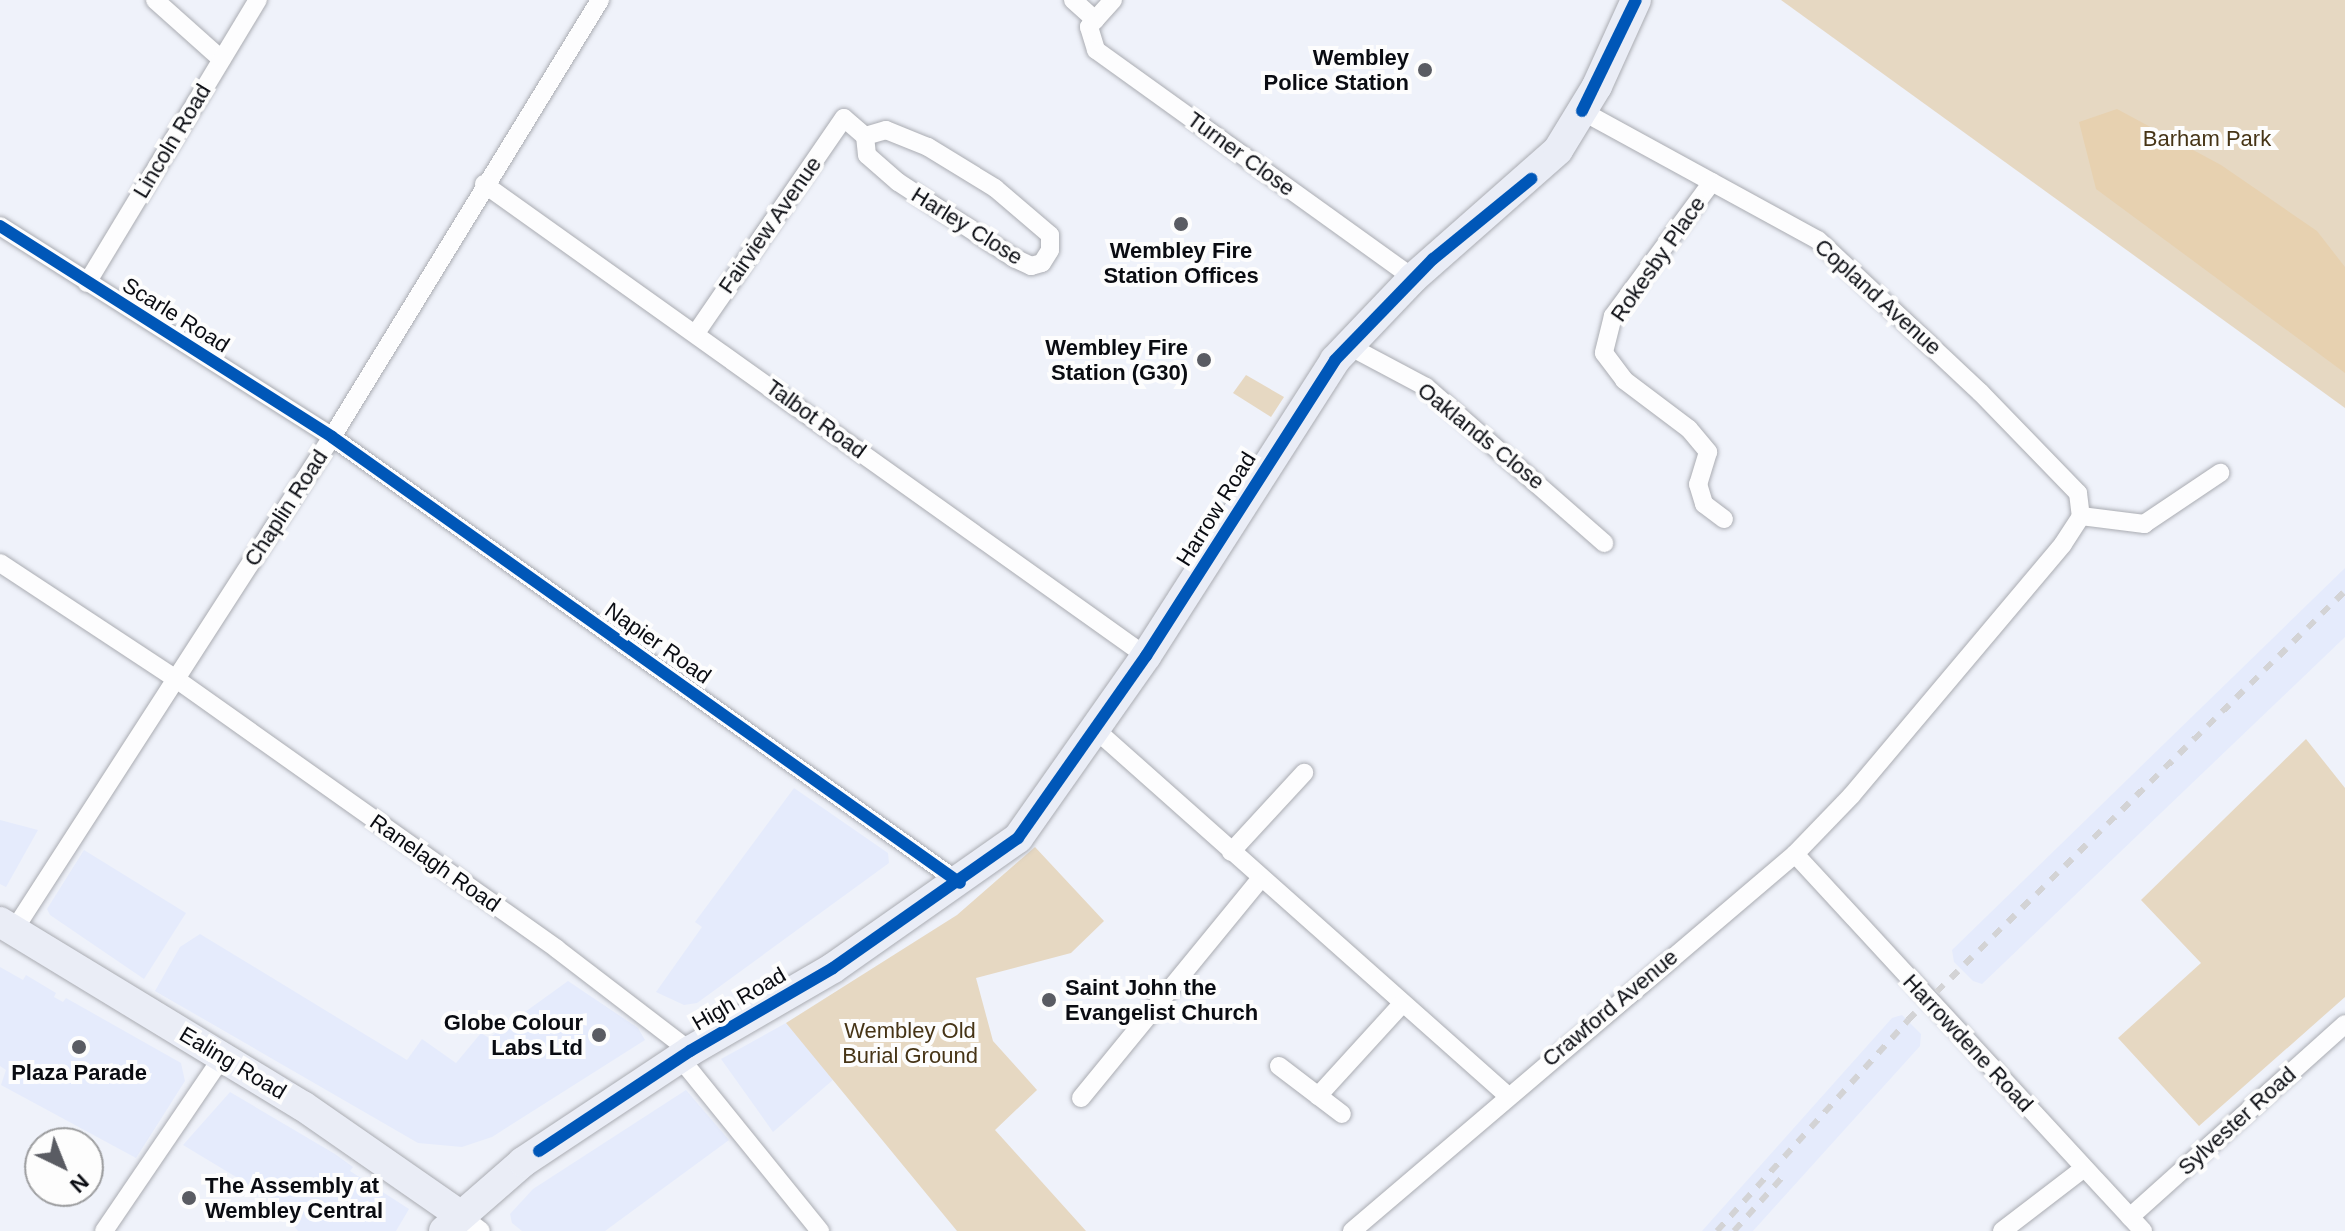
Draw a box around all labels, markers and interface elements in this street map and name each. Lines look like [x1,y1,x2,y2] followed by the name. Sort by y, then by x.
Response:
[1264,44,1409,96] place label: Wembley Police Station
[1416,61,1434,79] marker: Wembley Police Station
[128,79,216,203] street label: Lincoln Road
[1182,106,1300,202] street label: Turner Close
[2143,126,2271,152] park label: Barham Park
[713,151,827,299] street label: Fairview Avenue
[907,181,1027,271] street label: Harley Close
[1605,191,1711,327] street label: Rokesby Place
[1172,215,1190,233] marker: Wembley Fire Station Offices
[1809,233,1947,361] street label: Copland Avenue
[1103,237,1259,288] place label: Wembley Fire Station Offices
[118,272,234,358] street label: Scarle Road
[1045,334,1188,386] place label: Wembley Fire Station (G30)
[1195,351,1213,369] marker: Wembley Fire Station (G30)
[761,374,871,464] street label: Talbot Road
[1412,377,1550,495] street label: Oaklands Close
[239,445,333,571] street label: Chaplin Road
[1170,447,1262,571] street label: Harrow Road
[600,597,716,689] street label: Napier Road
[365,808,505,918] street label: Ranelagh Road
[1537,943,1683,1073] street label: Crawford Avenue
[687,962,791,1036] street label: High Road
[1897,969,2039,1117] street label: Harrowdene Road
[1065,974,1258,1026] place label: Saint John the Evangelist Church
[1040,991,1058,1009] marker: Saint John the Evangelist Church
[444,1009,583,1060] place label: Globe Colour Labs Ltd
[842,1017,978,1068] park label: Wembley Old Burial Ground
[175,1021,291,1105] street label: Ealing Road
[590,1026,608,1044] marker: Globe Colour Labs Ltd
[70,1038,88,1056] marker: Plaza Parade
[11,1060,147,1086] place label: Plaza Parade
[2173,1061,2301,1181] street label: Sylvester Road
[24,1127,104,1207] north arrow
[65,1169,94,1198] text: N
[205,1172,383,1224] place label: The Assembly at Wembley Central
[180,1189,198,1207] marker: The Assembly at Wembley Central

